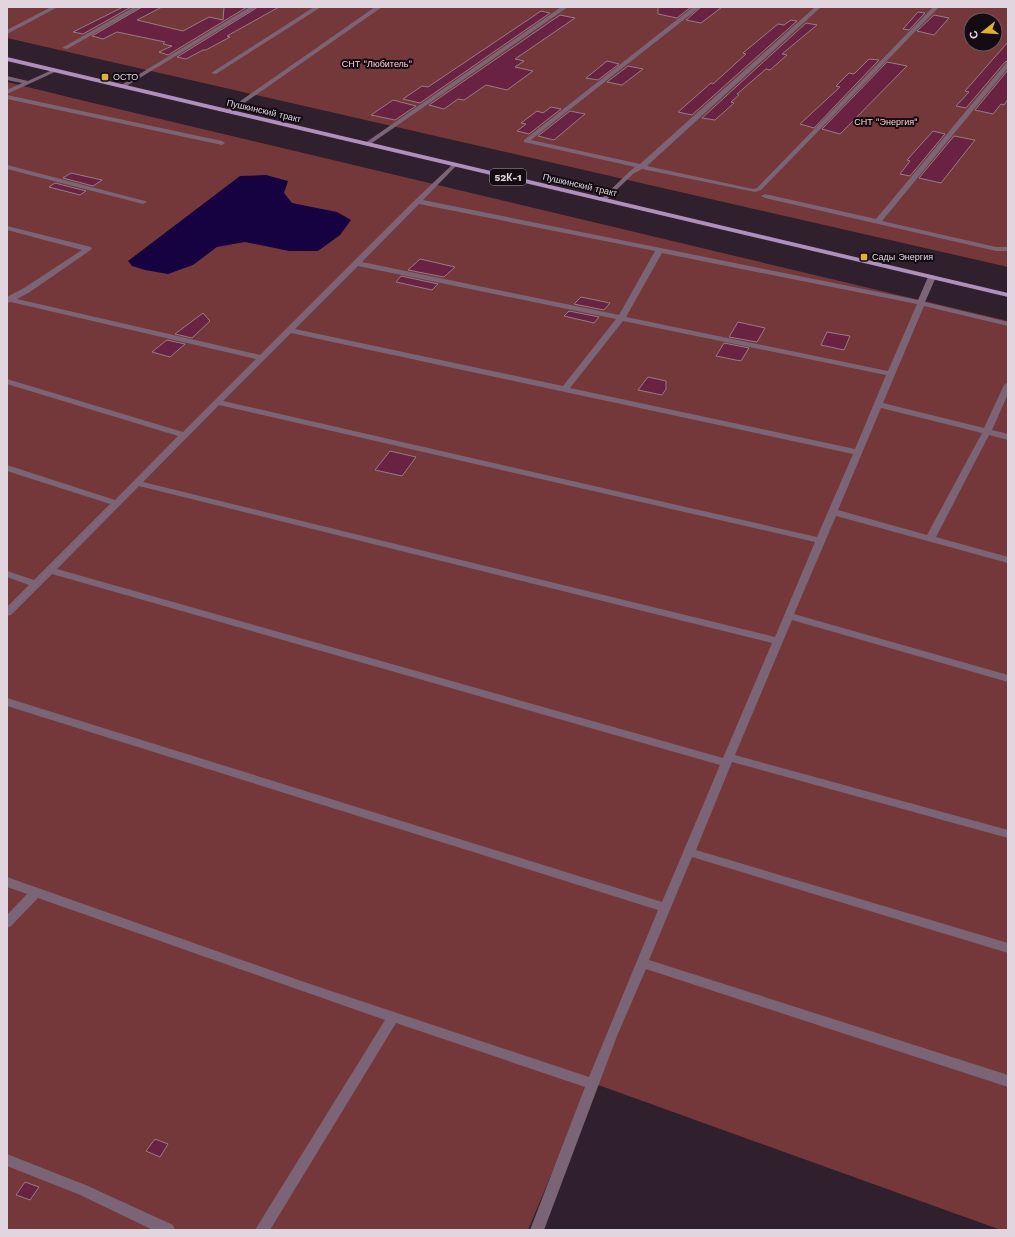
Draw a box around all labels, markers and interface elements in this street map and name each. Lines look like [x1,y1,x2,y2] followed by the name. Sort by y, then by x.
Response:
[963,12,1003,52] north arrow
[967,29,981,40] text: С
[342,59,413,69] park label: СНТ "Любитель"
[100,72,110,82] marker: ОСТО
[113,72,138,82] place label: ОСТО
[226,98,302,124] street label: Пушкинский тракт
[854,117,918,127] park label: СНТ "Энергия"
[490,169,526,185] road number: 52К-1
[542,172,618,198] street label: Пушкинский тракт
[859,252,869,262] marker: Сады Энергия
[872,252,933,262] place label: Сады Энергия

